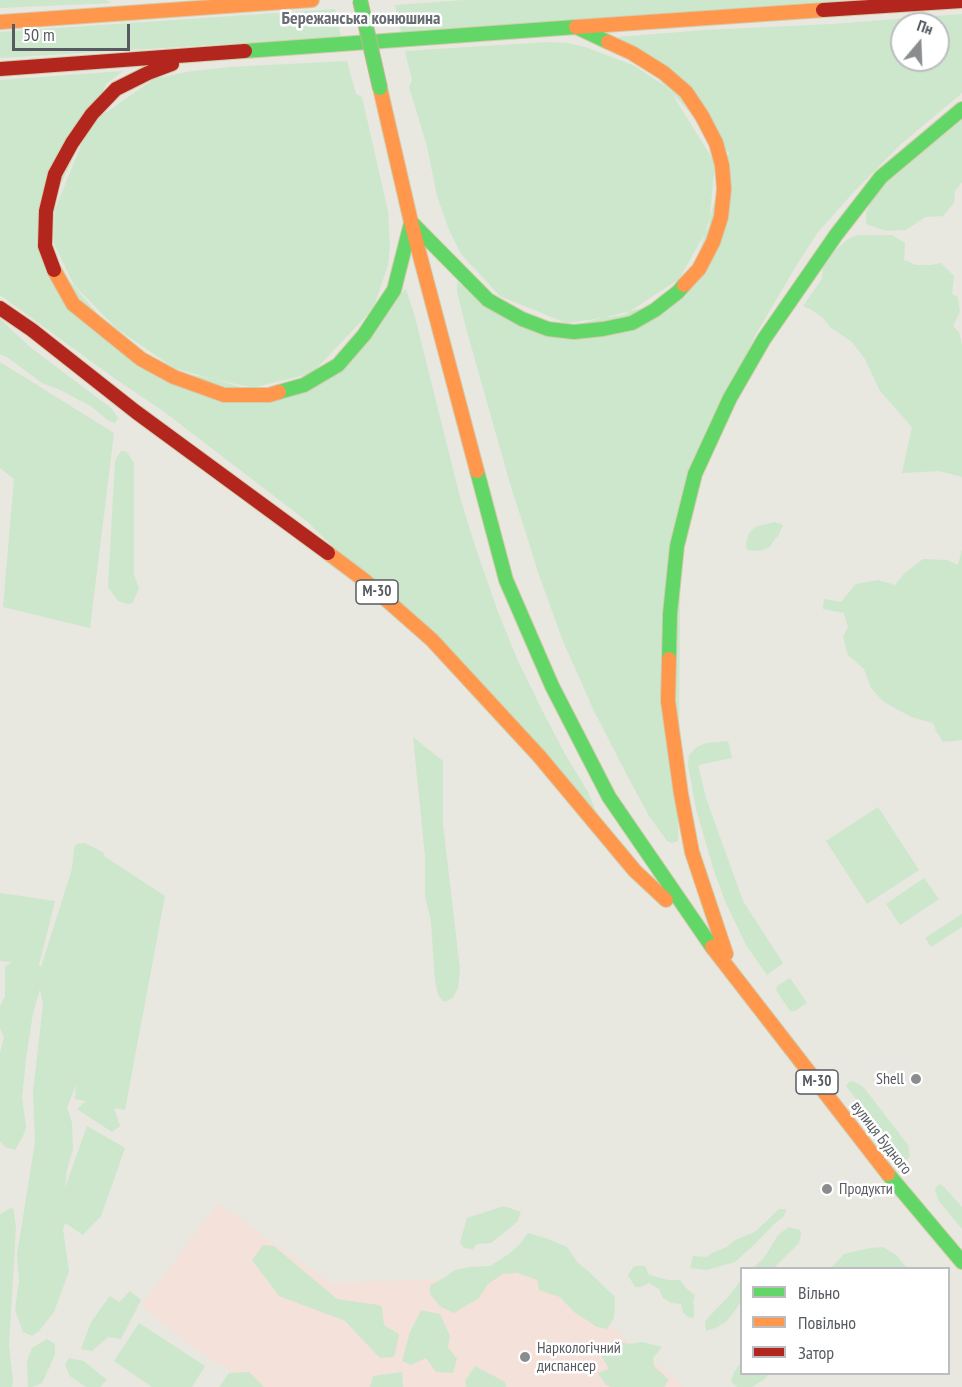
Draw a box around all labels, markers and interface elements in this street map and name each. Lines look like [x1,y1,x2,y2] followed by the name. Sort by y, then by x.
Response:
[282,8,440,30] district label: Бережанська конюшина
[15,12,134,50] scale bar
[890,12,950,72] north arrow
[915,15,936,39] text: Пн
[23,23,55,46] text: 50 m
[356,580,398,604] road number: М-30
[876,1069,904,1089] place label: Shell
[796,1070,838,1094] road number: М-30
[909,1072,923,1086] marker: Shell
[846,1098,916,1178] street label: вулиця Будного
[839,1179,893,1199] place label: Продукти
[820,1182,834,1196] marker: Продукти
[740,1267,950,1375] legend
[798,1281,840,1304] text: Вільно
[798,1311,856,1334] text: Повільно
[537,1338,621,1376] place label: Наркологічний диспансер
[798,1341,834,1364] text: Затор
[518,1350,532,1364] marker: Наркологічний диспансер

